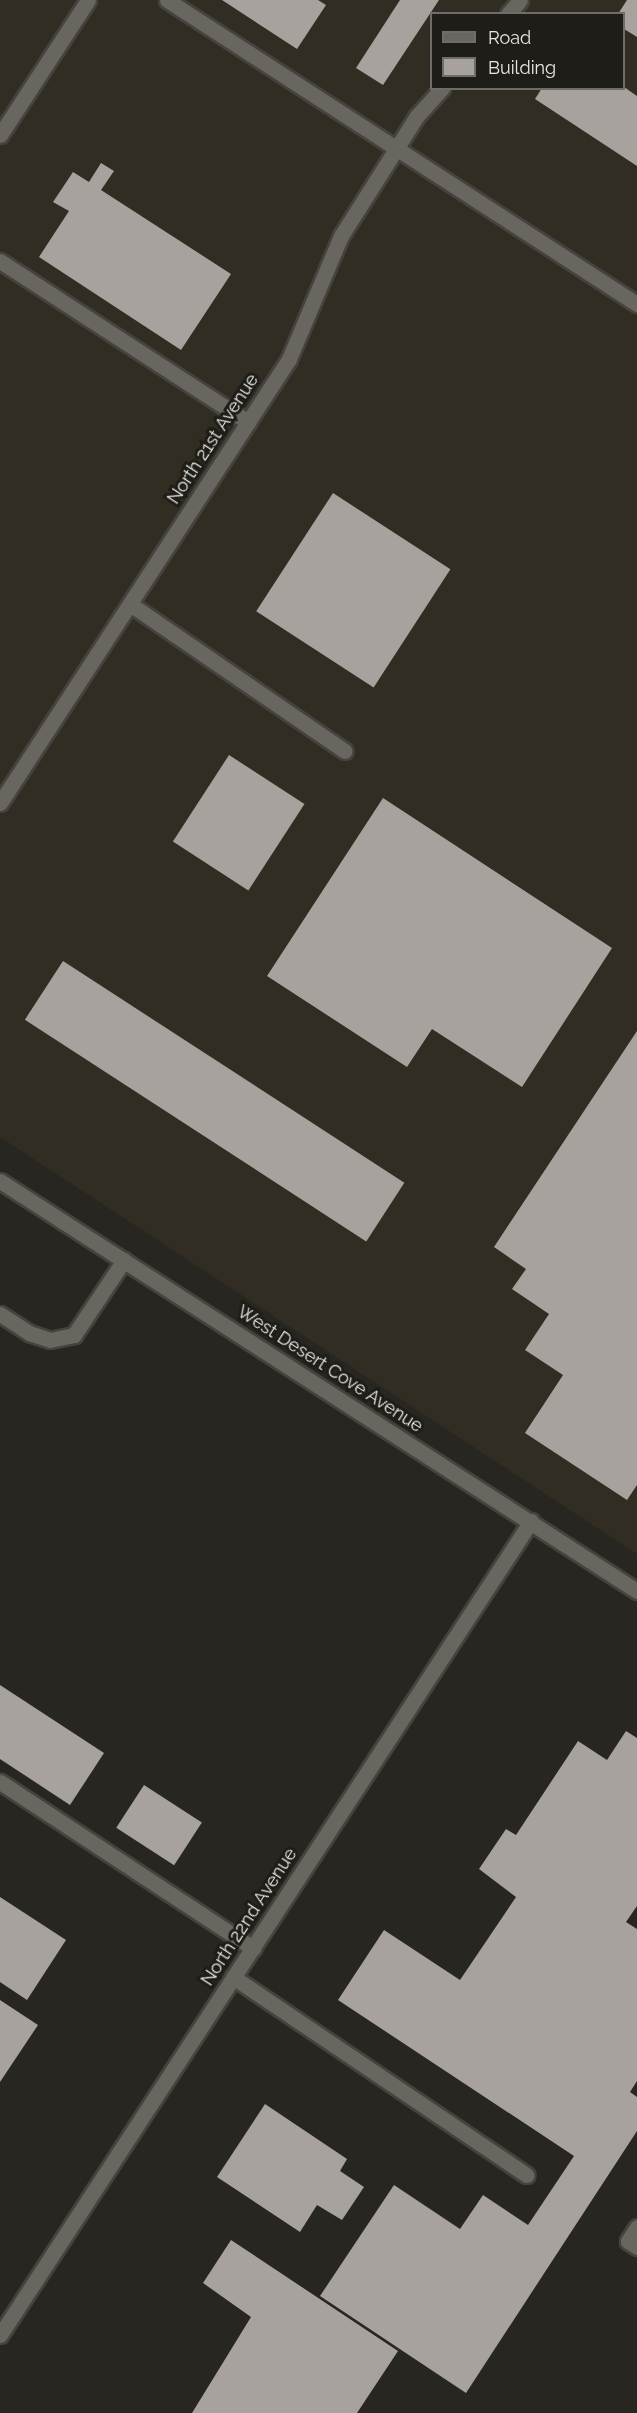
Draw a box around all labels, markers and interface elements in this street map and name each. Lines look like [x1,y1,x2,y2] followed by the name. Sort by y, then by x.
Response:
[430,12,625,90] legend
[488,27,531,48] text: Road
[488,57,556,78] text: Building
[163,370,263,508] street label: North 21st Avenue
[233,1301,427,1437] street label: West Desert Cove Avenue
[196,1844,302,1990] street label: North 22nd Avenue

